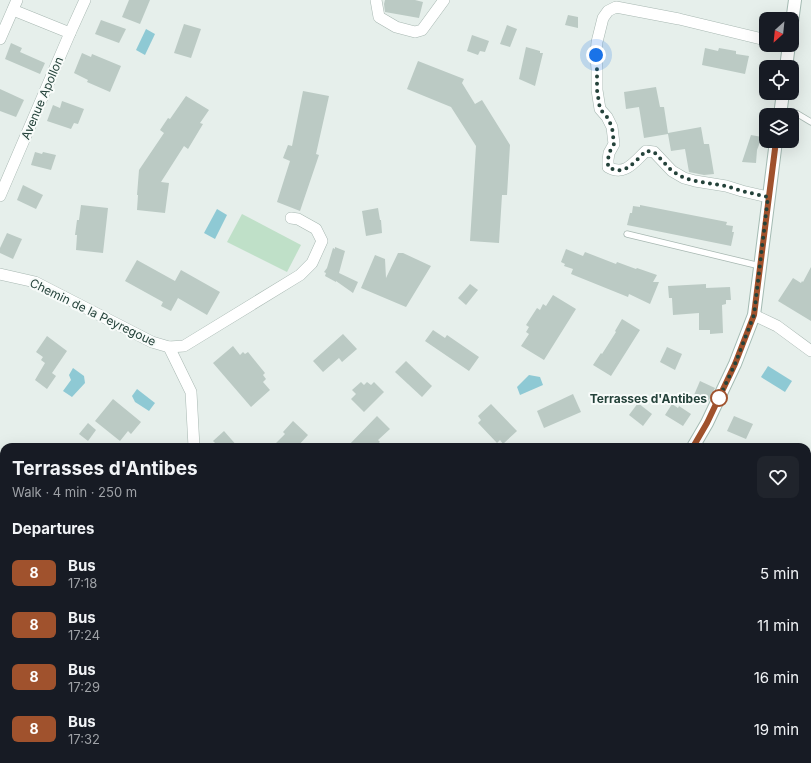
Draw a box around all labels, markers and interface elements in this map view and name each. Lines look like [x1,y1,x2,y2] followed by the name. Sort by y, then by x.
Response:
[759,12,799,52] north arrow
[759,12,799,148] map controls
[586,45,606,65] your location
[18,54,66,142] street label: Avenue Apollon
[759,60,799,100] button: locate
[759,108,799,148] button: layers
[27,275,159,349] street label: Chemin de la Peyregoue
[710,389,728,407] marker: Terrasses d'Antibes
[590,391,707,406] place label: Terrasses d'Antibes
[757,456,799,498] button: heart
[12,457,198,480] text: Terrasses d'Antibes
[12,484,137,500] text: Walk · 4 min · 250 m
[12,519,94,538] text: Departures
[68,556,96,575] text: Bus
[29,564,39,581] text: 8
[760,564,799,583] text: 5 min
[68,575,97,591] text: 17:18
[68,608,96,627] text: Bus
[29,616,39,633] text: 8
[757,616,799,635] text: 11 min
[68,627,100,643] text: 17:24
[68,660,96,679] text: Bus
[29,668,39,685] text: 8
[754,668,799,687] text: 16 min
[68,679,100,695] text: 17:29
[68,712,96,731] text: Bus
[29,720,39,737] text: 8
[754,720,799,739] text: 19 min
[68,731,100,747] text: 17:32

